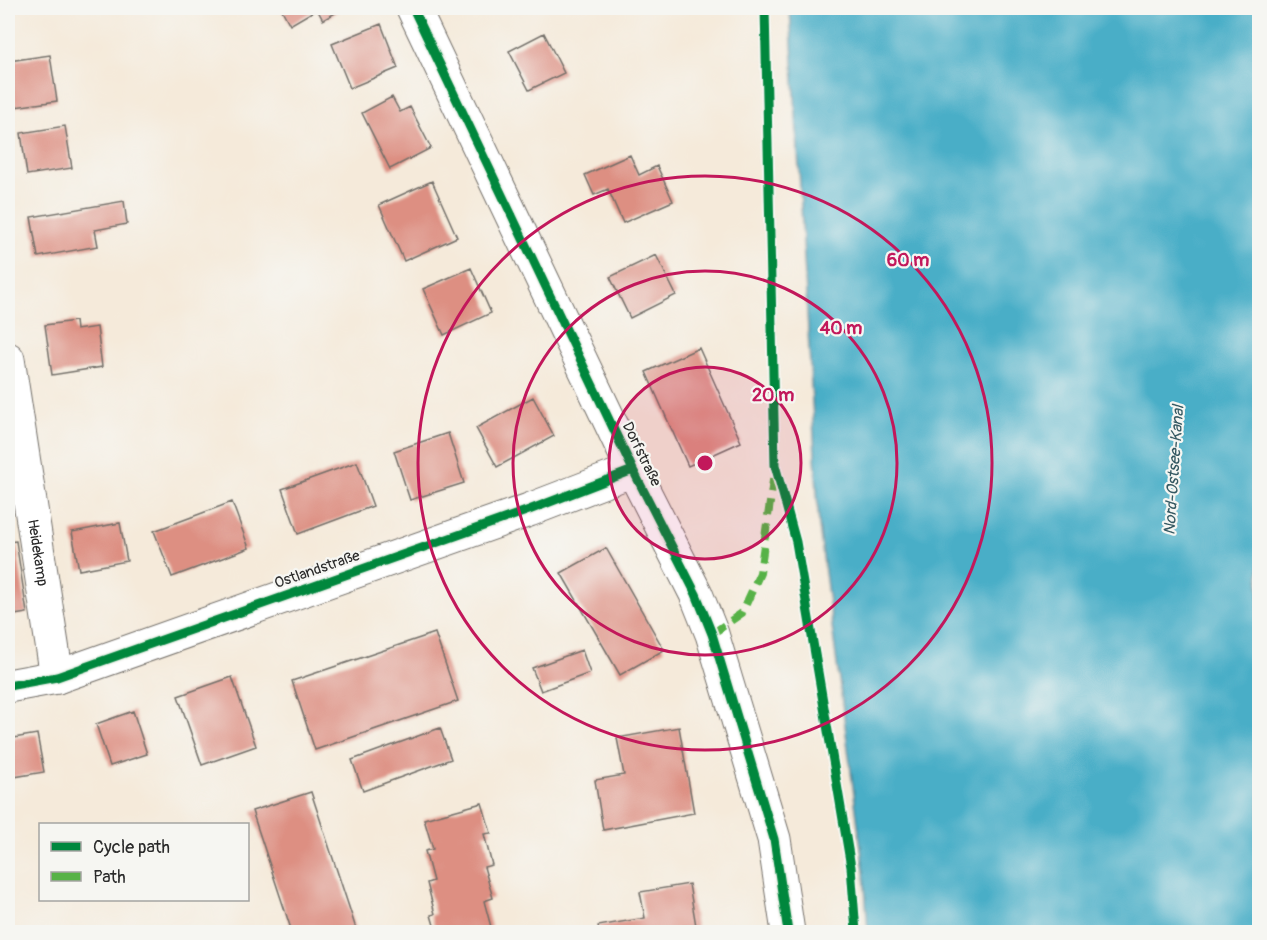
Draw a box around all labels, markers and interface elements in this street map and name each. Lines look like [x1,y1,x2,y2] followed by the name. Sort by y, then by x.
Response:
[887,249,929,272] text: 60 m
[820,317,862,340] text: 40 m
[752,384,794,407] text: 20 m
[1159,402,1189,536] water label: Nord-Ostsee-Kanal
[618,419,666,490] street label: Dorfstraße
[695,453,715,473] centre of rings
[23,518,52,588] street label: Heidekamp
[272,546,363,593] street label: Ostlandstraße
[39,823,249,901] legend
[93,836,170,859] text: Cycle path
[93,866,126,889] text: Path

